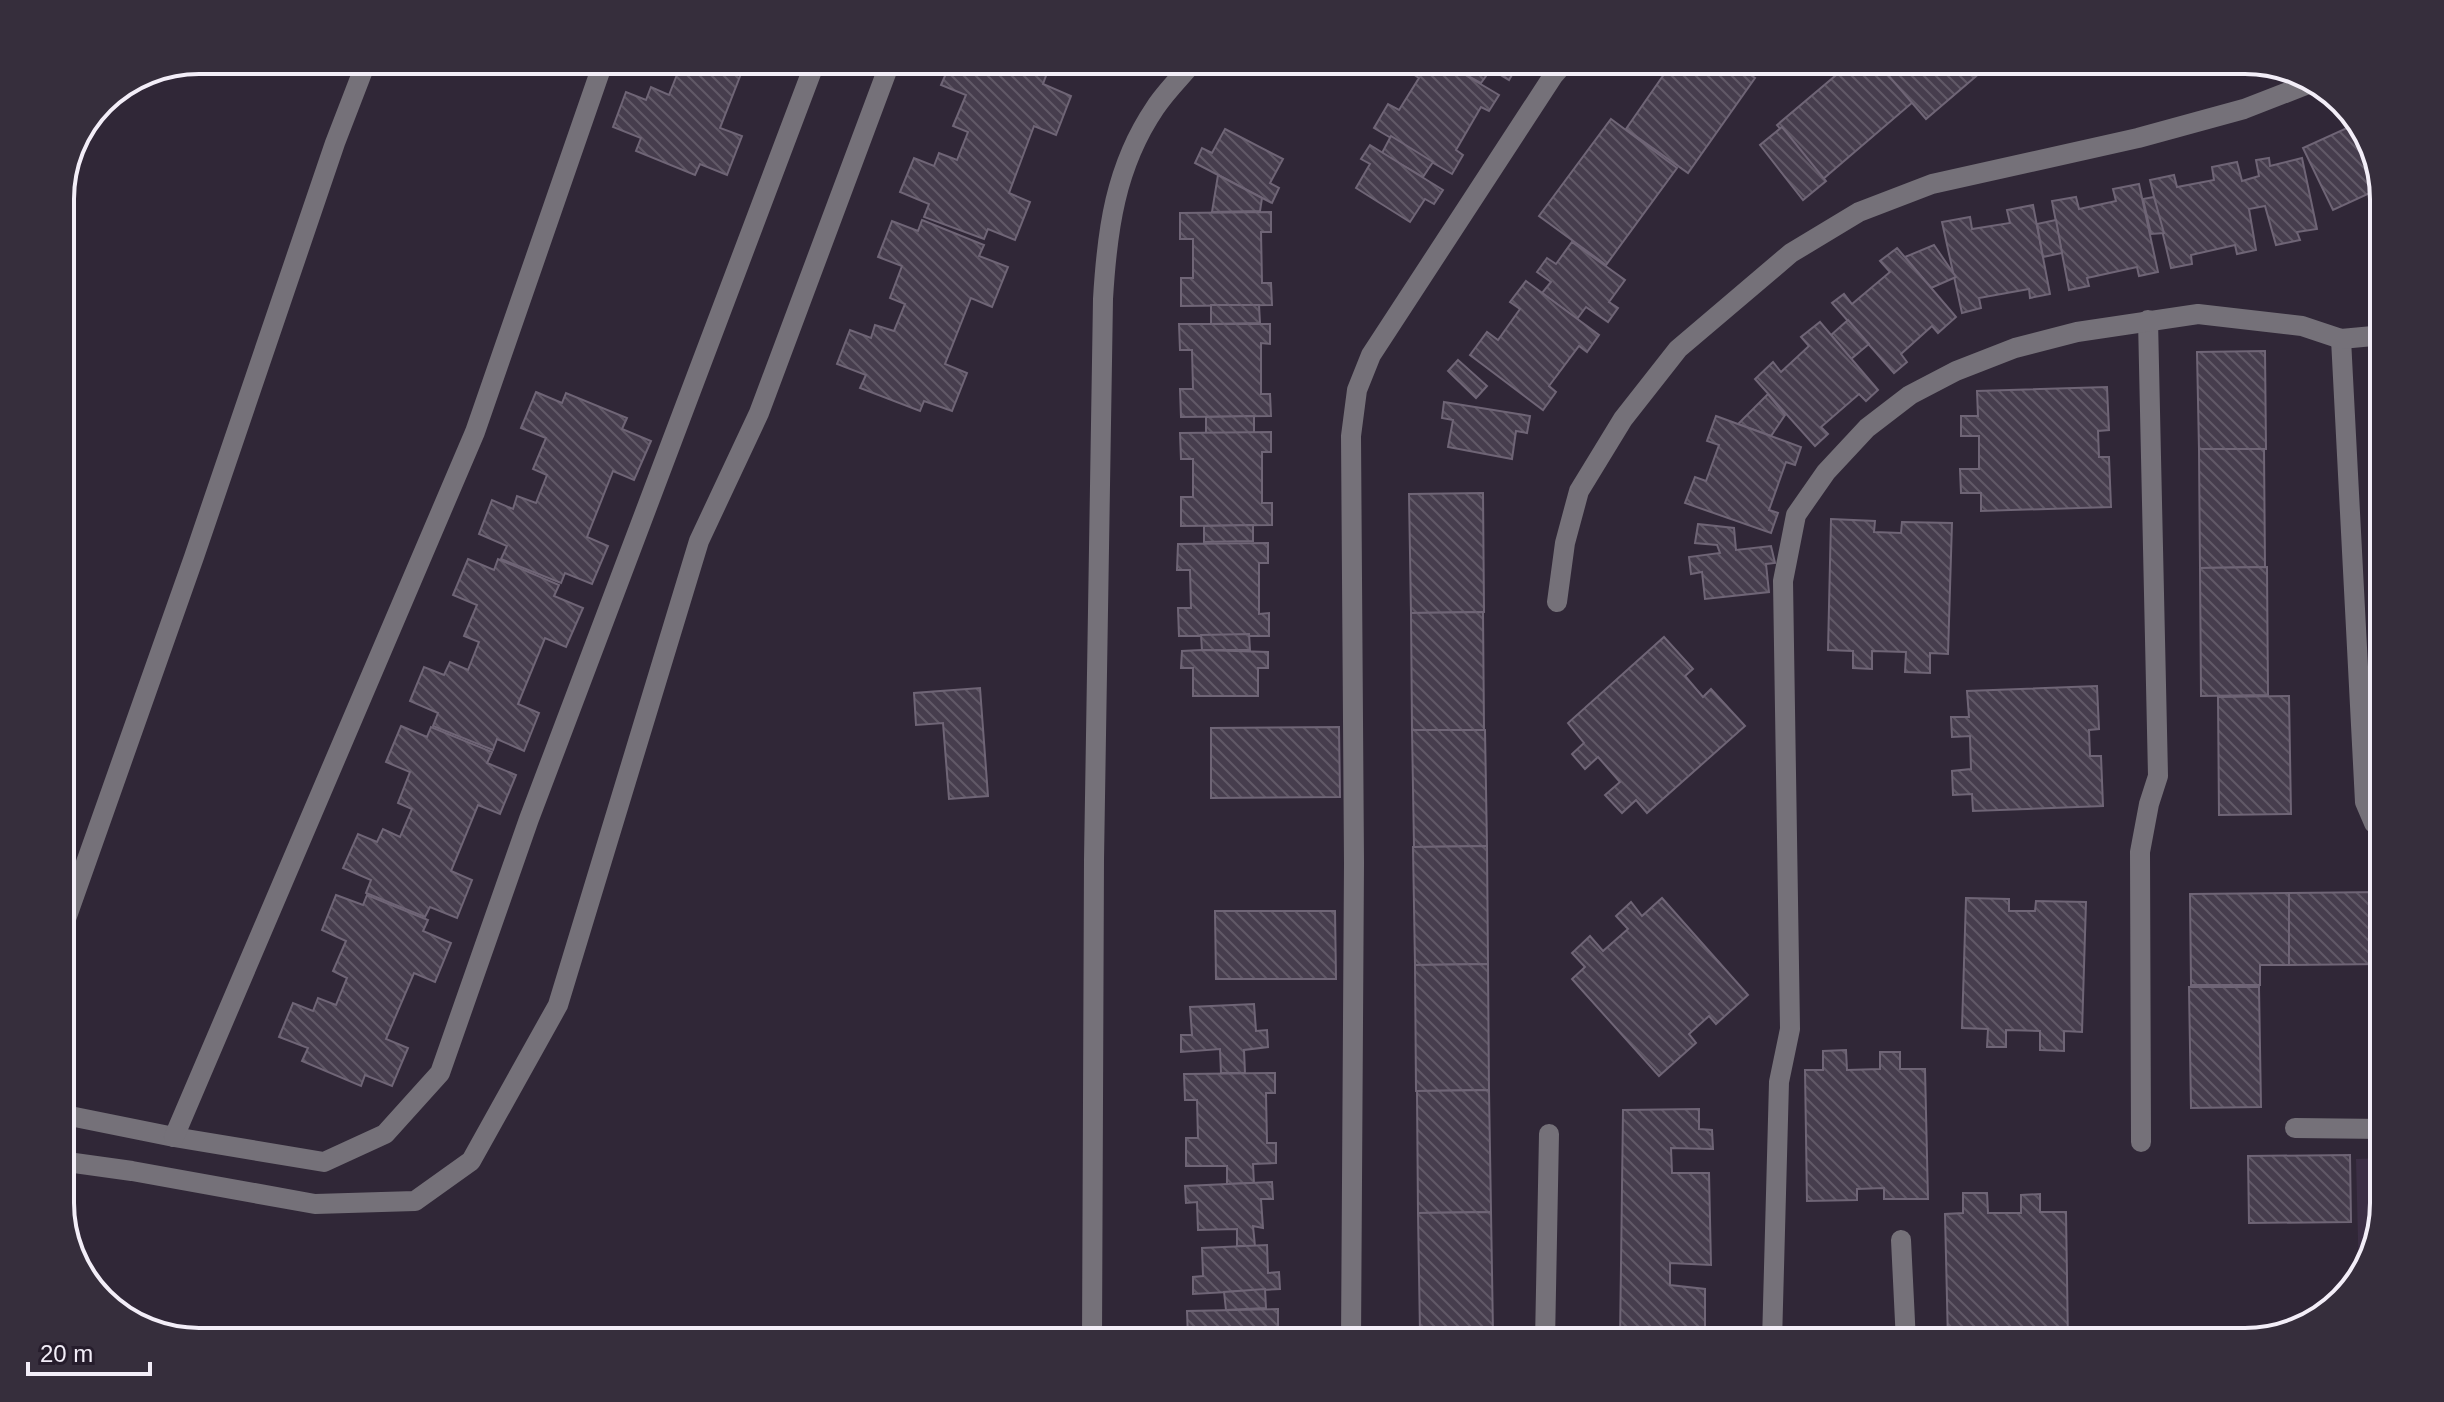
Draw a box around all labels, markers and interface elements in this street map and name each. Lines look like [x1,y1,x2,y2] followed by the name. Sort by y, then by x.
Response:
[28,1326,150,1376] scale bar
[40,1340,93,1367] text: 20 m

